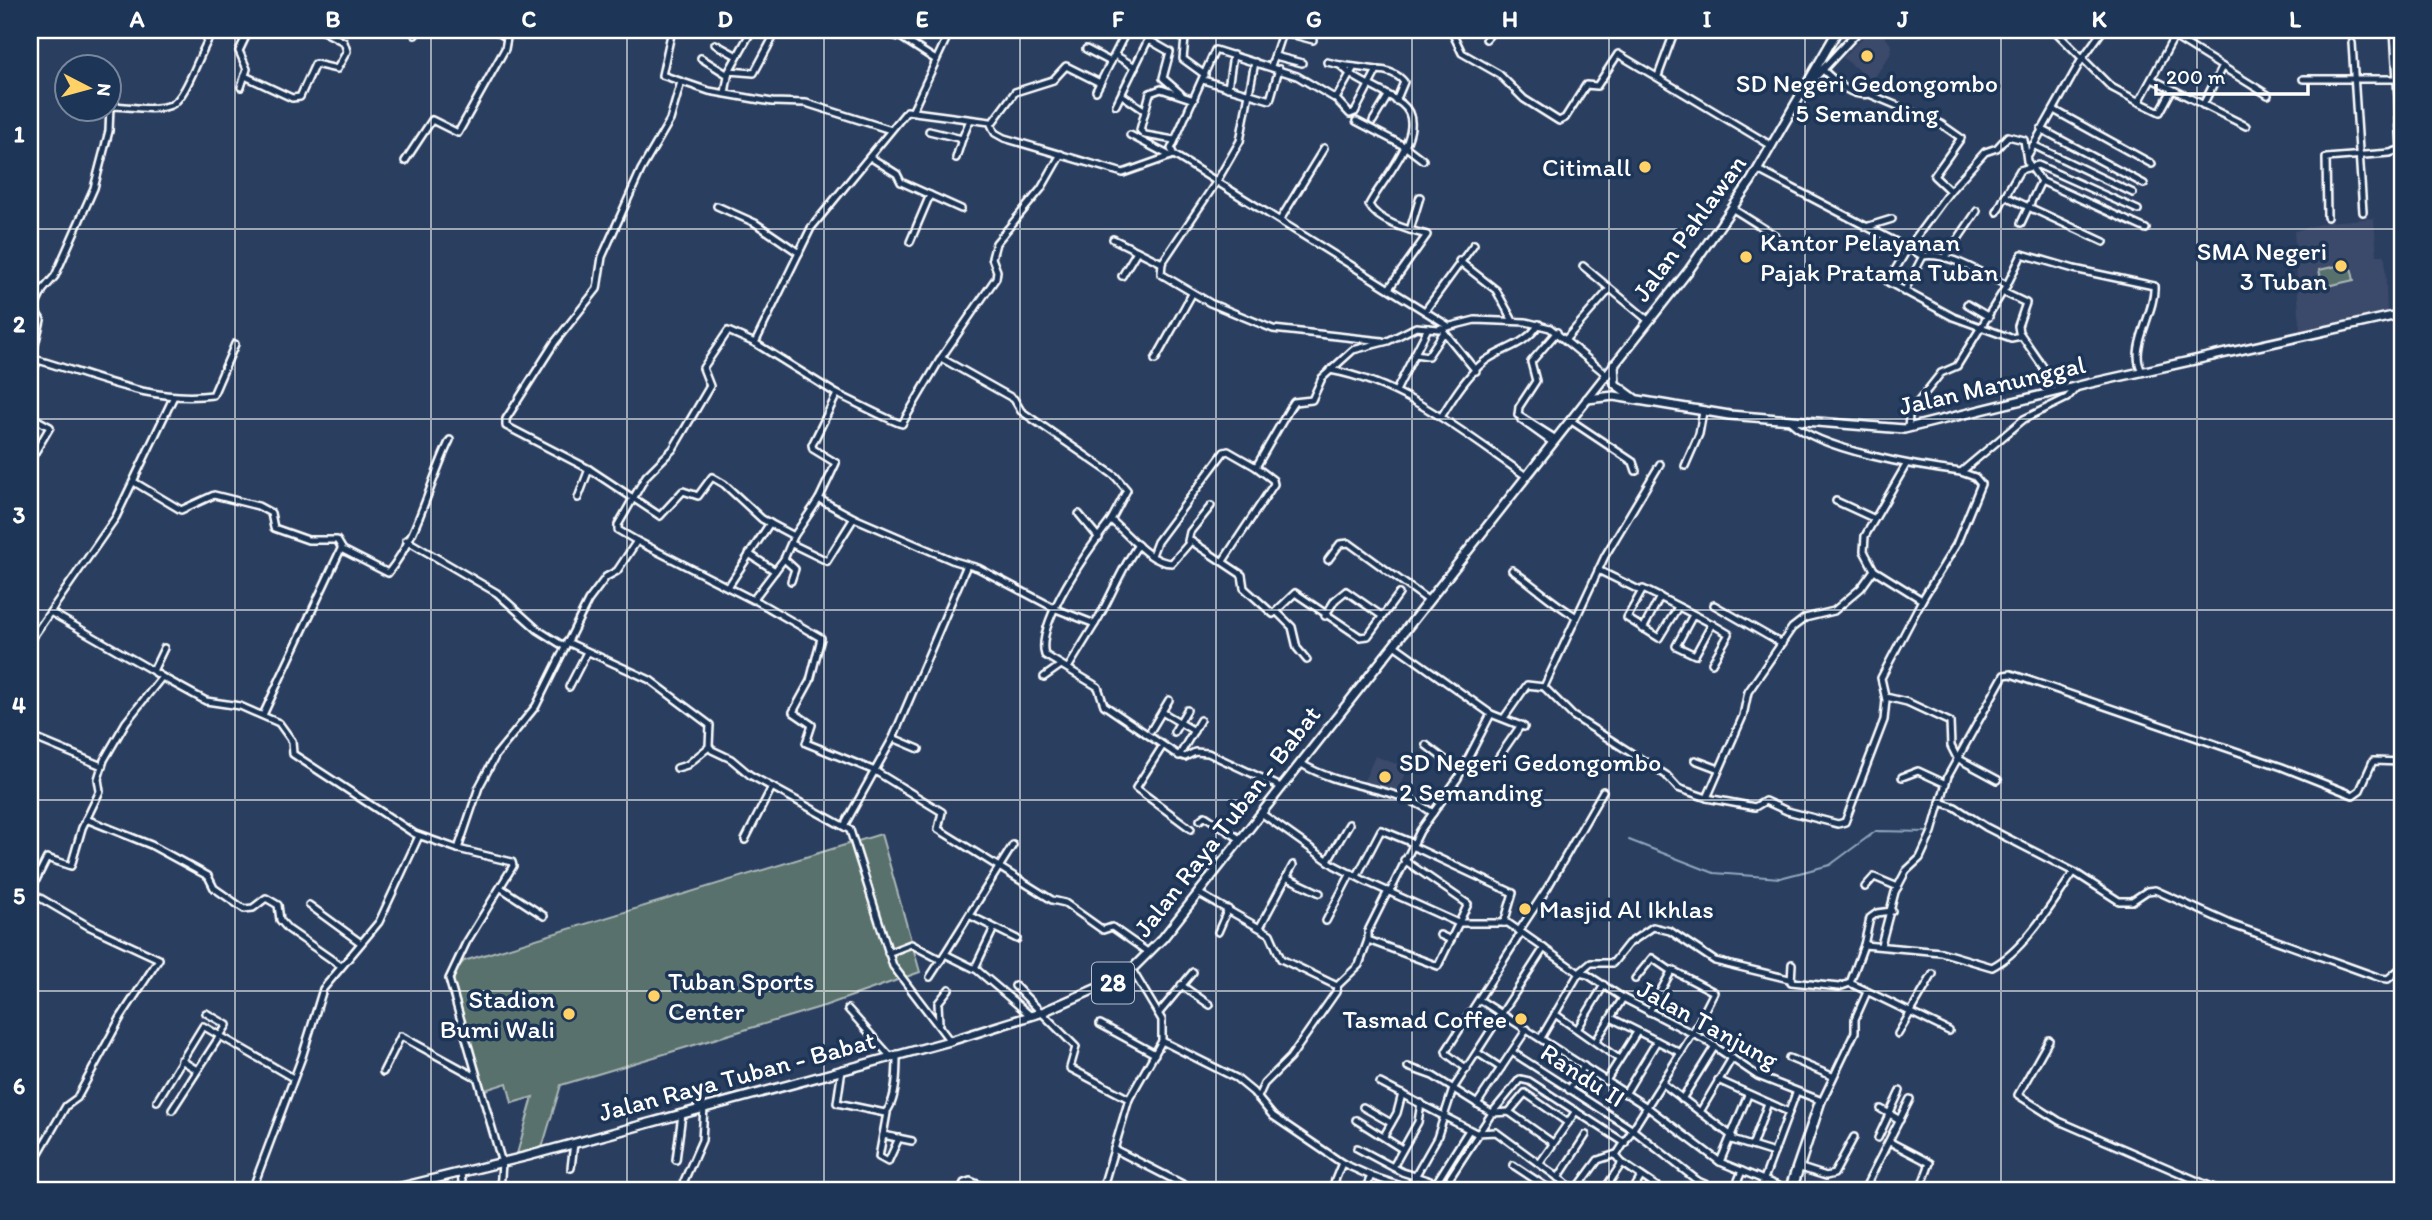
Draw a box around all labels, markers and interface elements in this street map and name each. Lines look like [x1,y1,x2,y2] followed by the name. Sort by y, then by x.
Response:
[129,5,145,33] text: A
[326,5,341,33] text: B
[522,5,537,33] text: C
[717,5,733,33] text: D
[916,5,929,33] text: E
[1112,5,1125,33] text: F
[1306,5,1322,33] text: G
[1502,5,1518,33] text: H
[1703,5,1712,33] text: I
[1896,5,1909,33] text: J
[2092,5,2107,33] text: K
[2289,5,2301,33] text: L
[1859,48,1875,64] marker: SD Negeri Gedongombo 5 Semanding
[52,52,122,122] north arrow
[2156,52,2308,96] scale bar
[2166,64,2226,89] text: 200 m
[1736,67,1998,129] place label: SD Negeri Gedongombo 5 Semanding
[92,82,117,97] text: N
[14,120,25,148] text: 1
[1625,148,1753,308] street label: Jalan Pahlawan
[1542,151,1631,183] place label: Citimall
[1637,159,1653,175] marker: Citimall
[1760,226,1999,288] place label: Kantor Pelayanan Pajak Pratama Tuban
[2197,235,2327,297] place label: SMA Negeri 3 Tuban
[1738,249,1754,265] marker: Kantor Pelayanan Pajak Pratama Tuban
[2333,258,2349,274] marker: SMA Negeri 3 Tuban
[13,310,26,338] text: 2
[1896,348,2088,422] street label: Jalan Manunggal
[13,501,26,529] text: 3
[12,691,26,719] text: 4
[1127,699,1328,943] street label: Jalan Raya Tuban - Babat
[1399,746,1661,808] place label: SD Negeri Gedongombo 2 Semanding
[1377,769,1393,785] marker: SD Negeri Gedongombo 2 Semanding
[13,882,25,910] text: 5
[1539,893,1714,925] place label: Masjid Al Ikhlas
[1517,901,1533,917] marker: Masjid Al Ikhlas
[1092,962,1134,1003] road number: 28
[668,965,814,1027] place label: Tuban Sports Center
[1632,972,1785,1076] street label: Jalan Tanjung
[440,983,555,1045] place label: Stadion Bumi Wali
[646,988,662,1004] marker: Tuban Sports Center
[1343,1003,1507,1035] place label: Tasmad Coffee
[561,1006,577,1022] marker: Stadion Bumi Wali
[1513,1011,1529,1027] marker: Tasmad Coffee
[595,1024,879,1128] street label: Jalan Raya Tuban - Babat
[1535,1036,1631,1114] street label: Randu II
[13,1072,25,1100] text: 6

